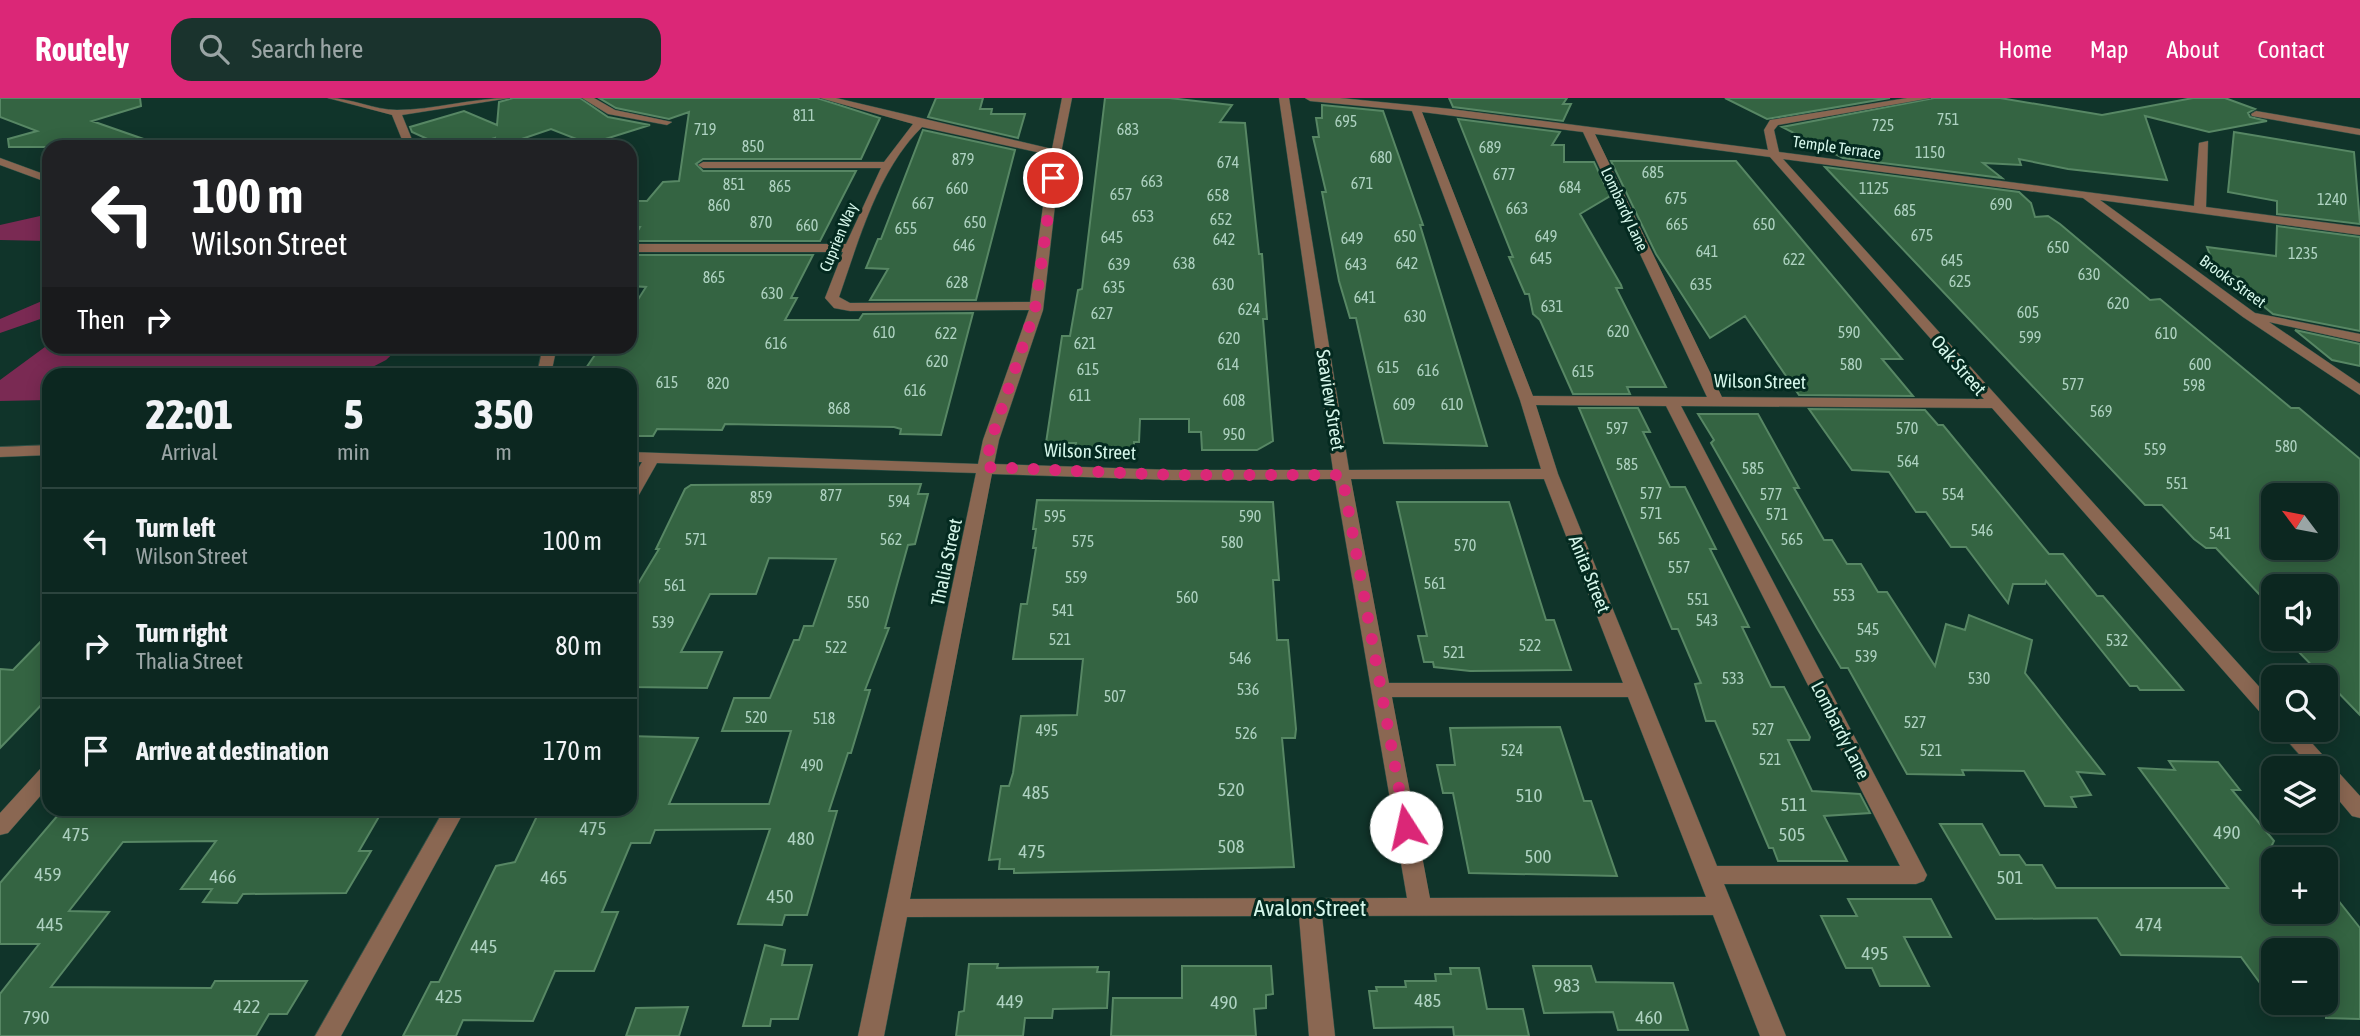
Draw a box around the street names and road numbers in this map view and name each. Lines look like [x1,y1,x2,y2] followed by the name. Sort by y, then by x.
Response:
[1792,132,1882,163] street label: Temple Terrace
[1597,164,1652,254] street label: Lombardy Lane
[815,199,862,275] street label: Cuprien Way
[2196,251,2270,311] street label: Brooks Street
[1927,330,1991,400] street label: Oak Street
[1312,348,1350,452] street label: Seaview Street
[1714,369,1806,393] street label: Wilson Street
[1043,438,1137,464] street label: Wilson Street
[926,516,966,608] street label: Thalia Street
[1565,532,1615,616] street label: Anita Street
[1807,677,1875,783] street label: Lombardy Lane
[1254,895,1366,921] street label: Avalon Street

